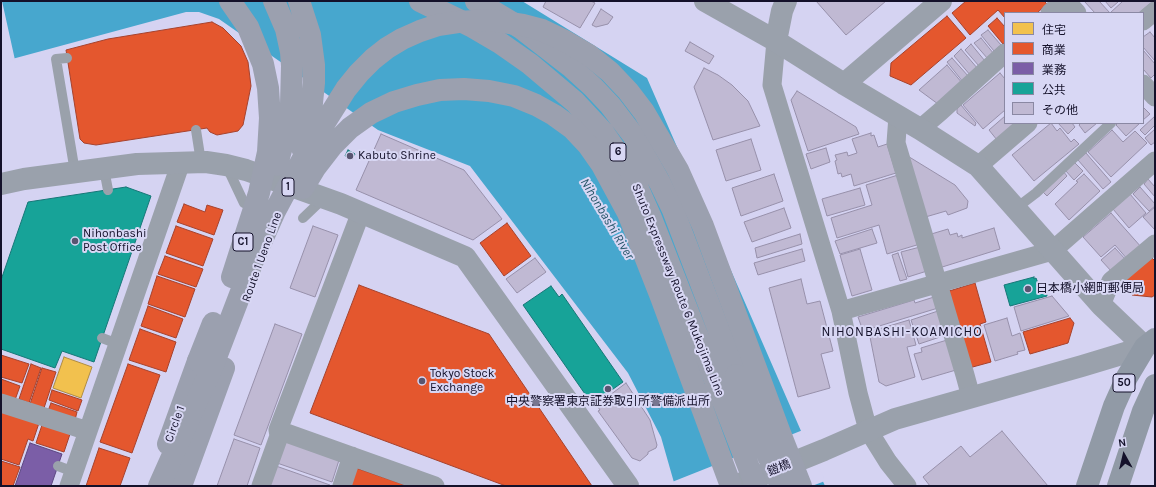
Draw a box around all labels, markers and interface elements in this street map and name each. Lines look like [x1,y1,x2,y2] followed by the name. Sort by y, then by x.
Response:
[1004,12,1144,124] legend
[1042,23,1066,37] text: 住宅
[1042,43,1066,57] text: 商業
[1042,63,1066,77] text: 業務
[1042,83,1066,97] text: 公共
[1042,103,1078,117] text: その他
[610,143,626,161] road number: 6
[358,149,436,163] place label: Kabuto Shrine
[345,151,355,161] marker: Kabuto Shrine
[577,176,637,262] water label: Nihonbashi River
[282,178,294,196] road number: 1
[629,182,727,398] street label: Shuto Expressway Route 6 Mukojima Line
[239,210,285,304] street label: Route 1 Ueno Line
[83,227,147,255] place label: Nihonbashi Post Office
[233,233,253,251] road number: C1
[70,236,80,246] marker: Nihonbashi Post Office
[1036,282,1144,296] place label: 日本橋小網町郵便局
[1023,284,1033,294] marker: 日本橋小網町郵便局
[821,324,983,340] district label: NIHONBASHI-KOAMICHO
[430,367,494,395] place label: Tokyo Stock Exchange
[1113,374,1135,392] road number: 50
[417,376,427,386] marker: Tokyo Stock Exchange
[603,384,613,394] marker: 中央警察署東京証券取引所警備派出所
[506,395,710,409] place label: 中央警察署東京証券取引所警備派出所
[162,404,188,444] street label: Circle 1
[1104,435,1144,475] north arrow
[1117,436,1127,450] text: N
[765,457,793,479] street label: 鎧橋

